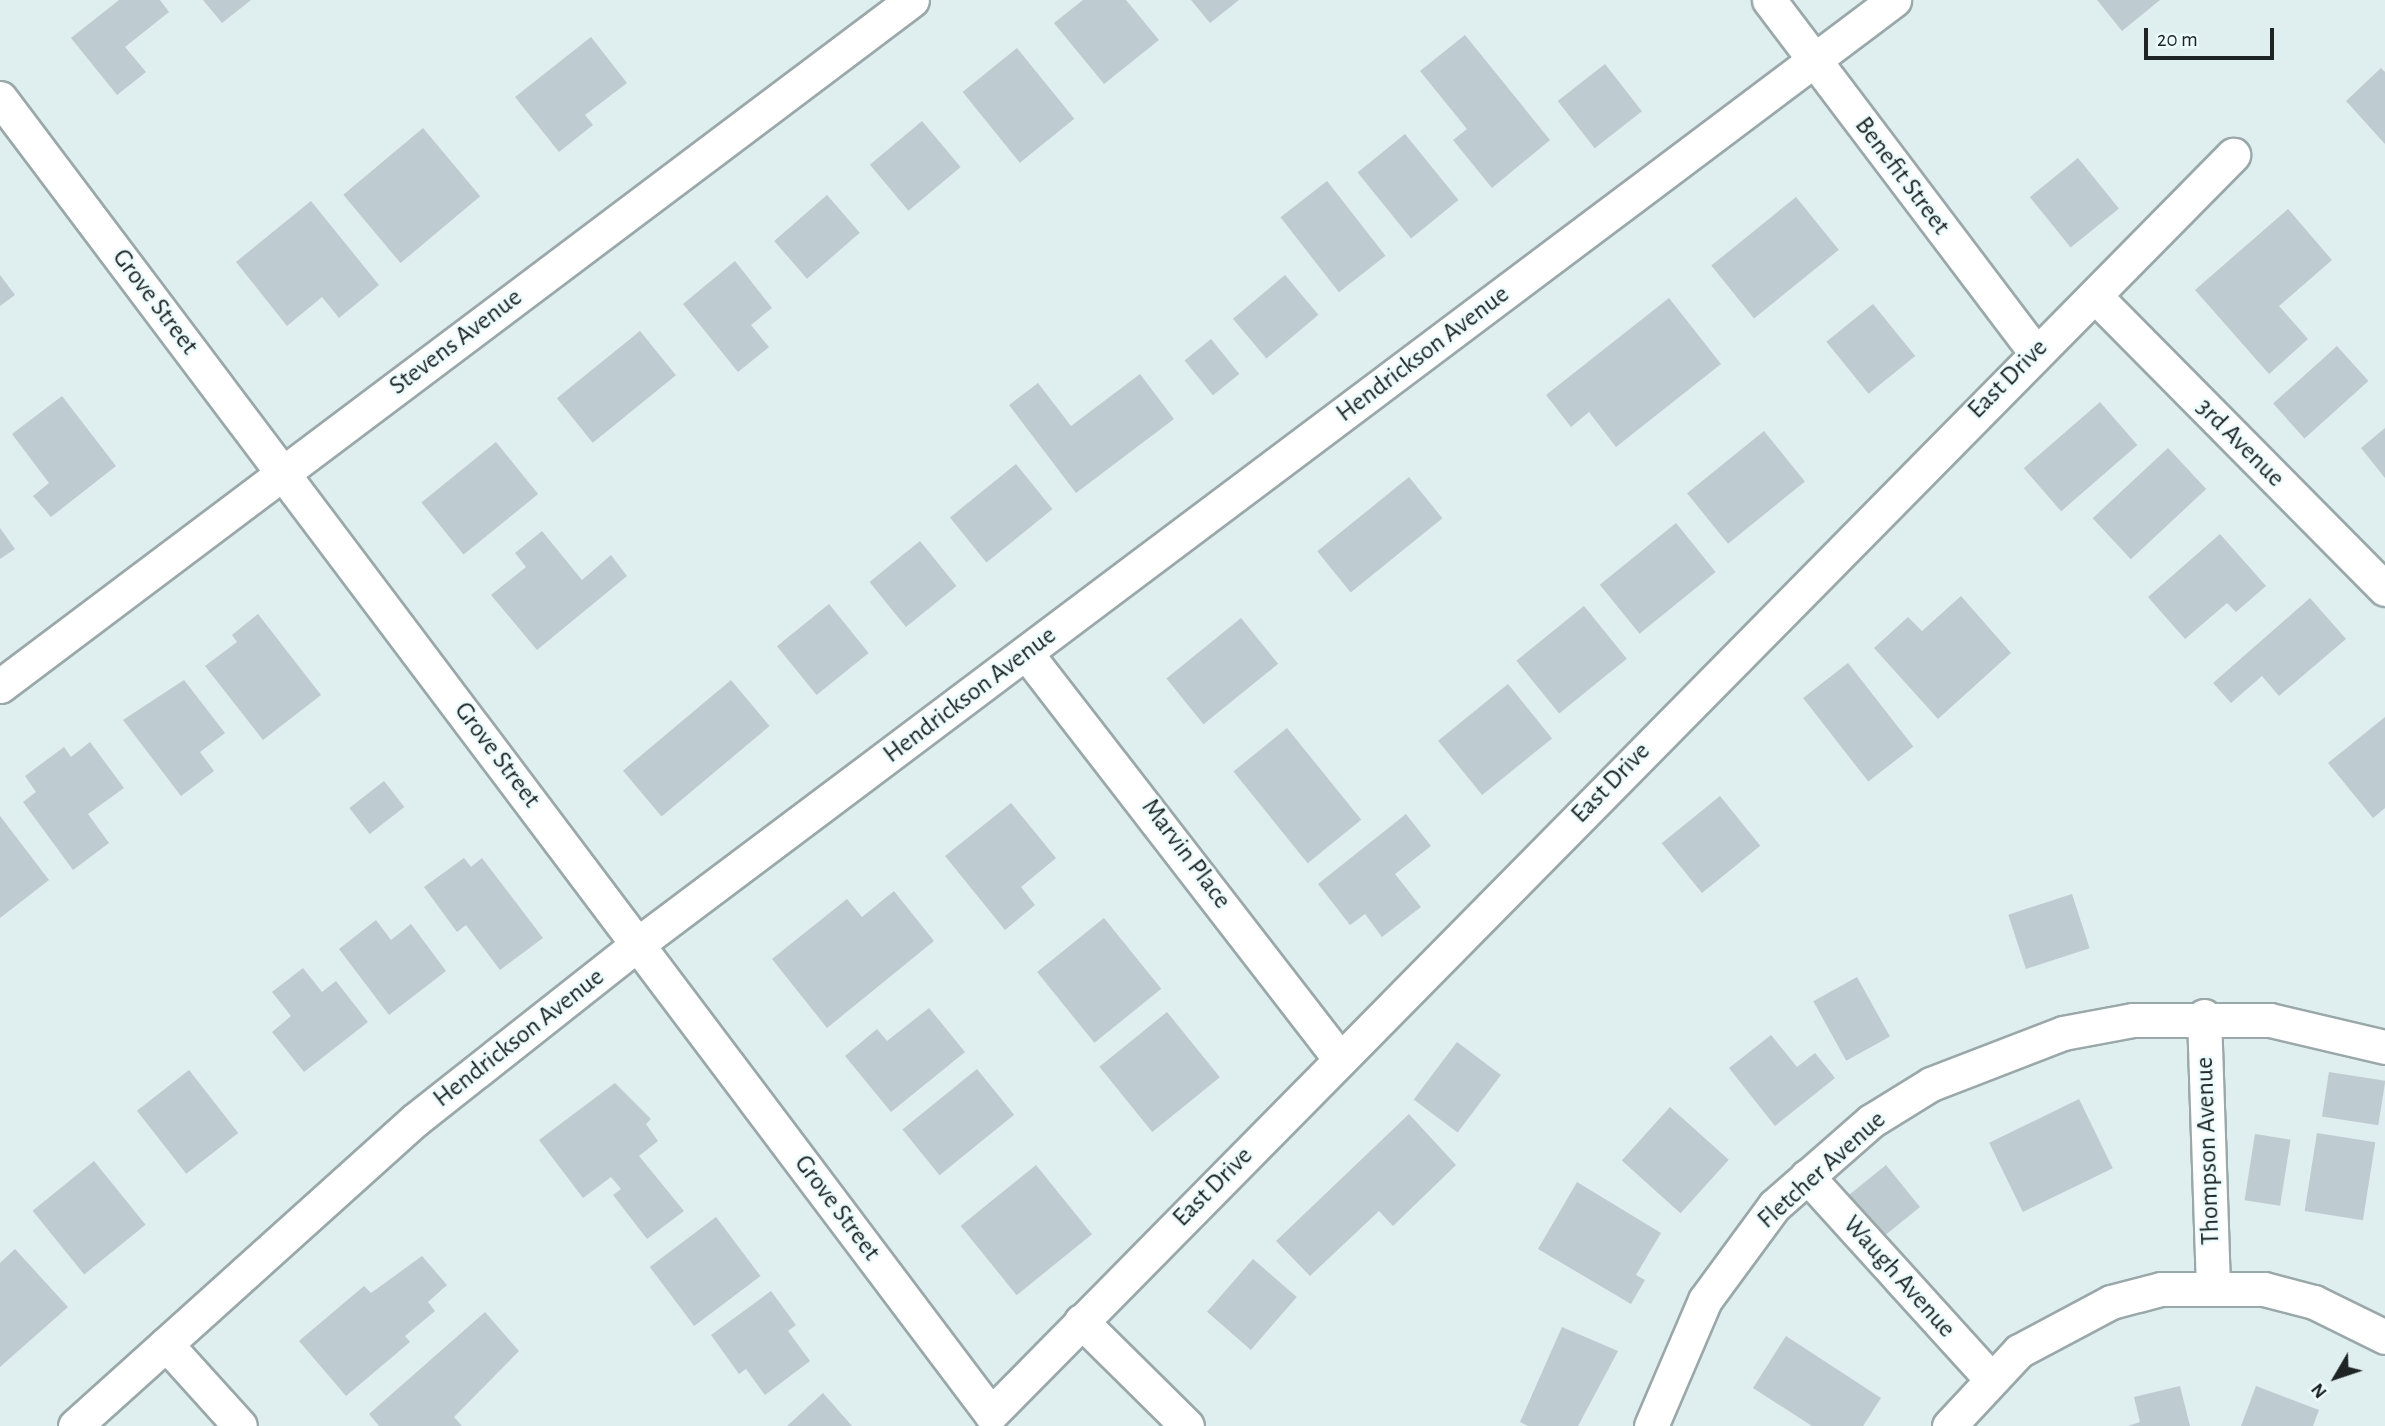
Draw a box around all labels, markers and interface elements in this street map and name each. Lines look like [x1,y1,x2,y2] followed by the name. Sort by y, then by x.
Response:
[2147,14,2276,58] scale bar
[2157,29,2198,50] text: 20 m
[1848,111,1956,241] street label: Benefit Street
[105,243,205,361] street label: Grove Street
[1330,279,1516,429] street label: Hendrickson Avenue
[384,282,528,402] street label: Stevens Avenue
[1962,333,2054,425] street label: East Drive
[2189,392,2291,494] street label: 3rd Avenue
[877,620,1063,770] street label: Hendrickson Avenue
[447,696,547,814] street label: Grove Street
[1565,736,1657,830] street label: East Drive
[1135,793,1237,915] street label: Marvin Place
[427,962,611,1114] street label: Hendrickson Avenue
[2189,1056,2227,1246] street label: Thompson Avenue
[1752,1104,1892,1236] street label: Fletcher Avenue
[1167,1141,1259,1233] street label: East Drive
[787,1149,887,1267] street label: Grove Street
[1836,1210,1962,1344] street label: Waugh Avenue
[2301,1342,2371,1412] north arrow
[2308,1379,2331,1402] text: N

